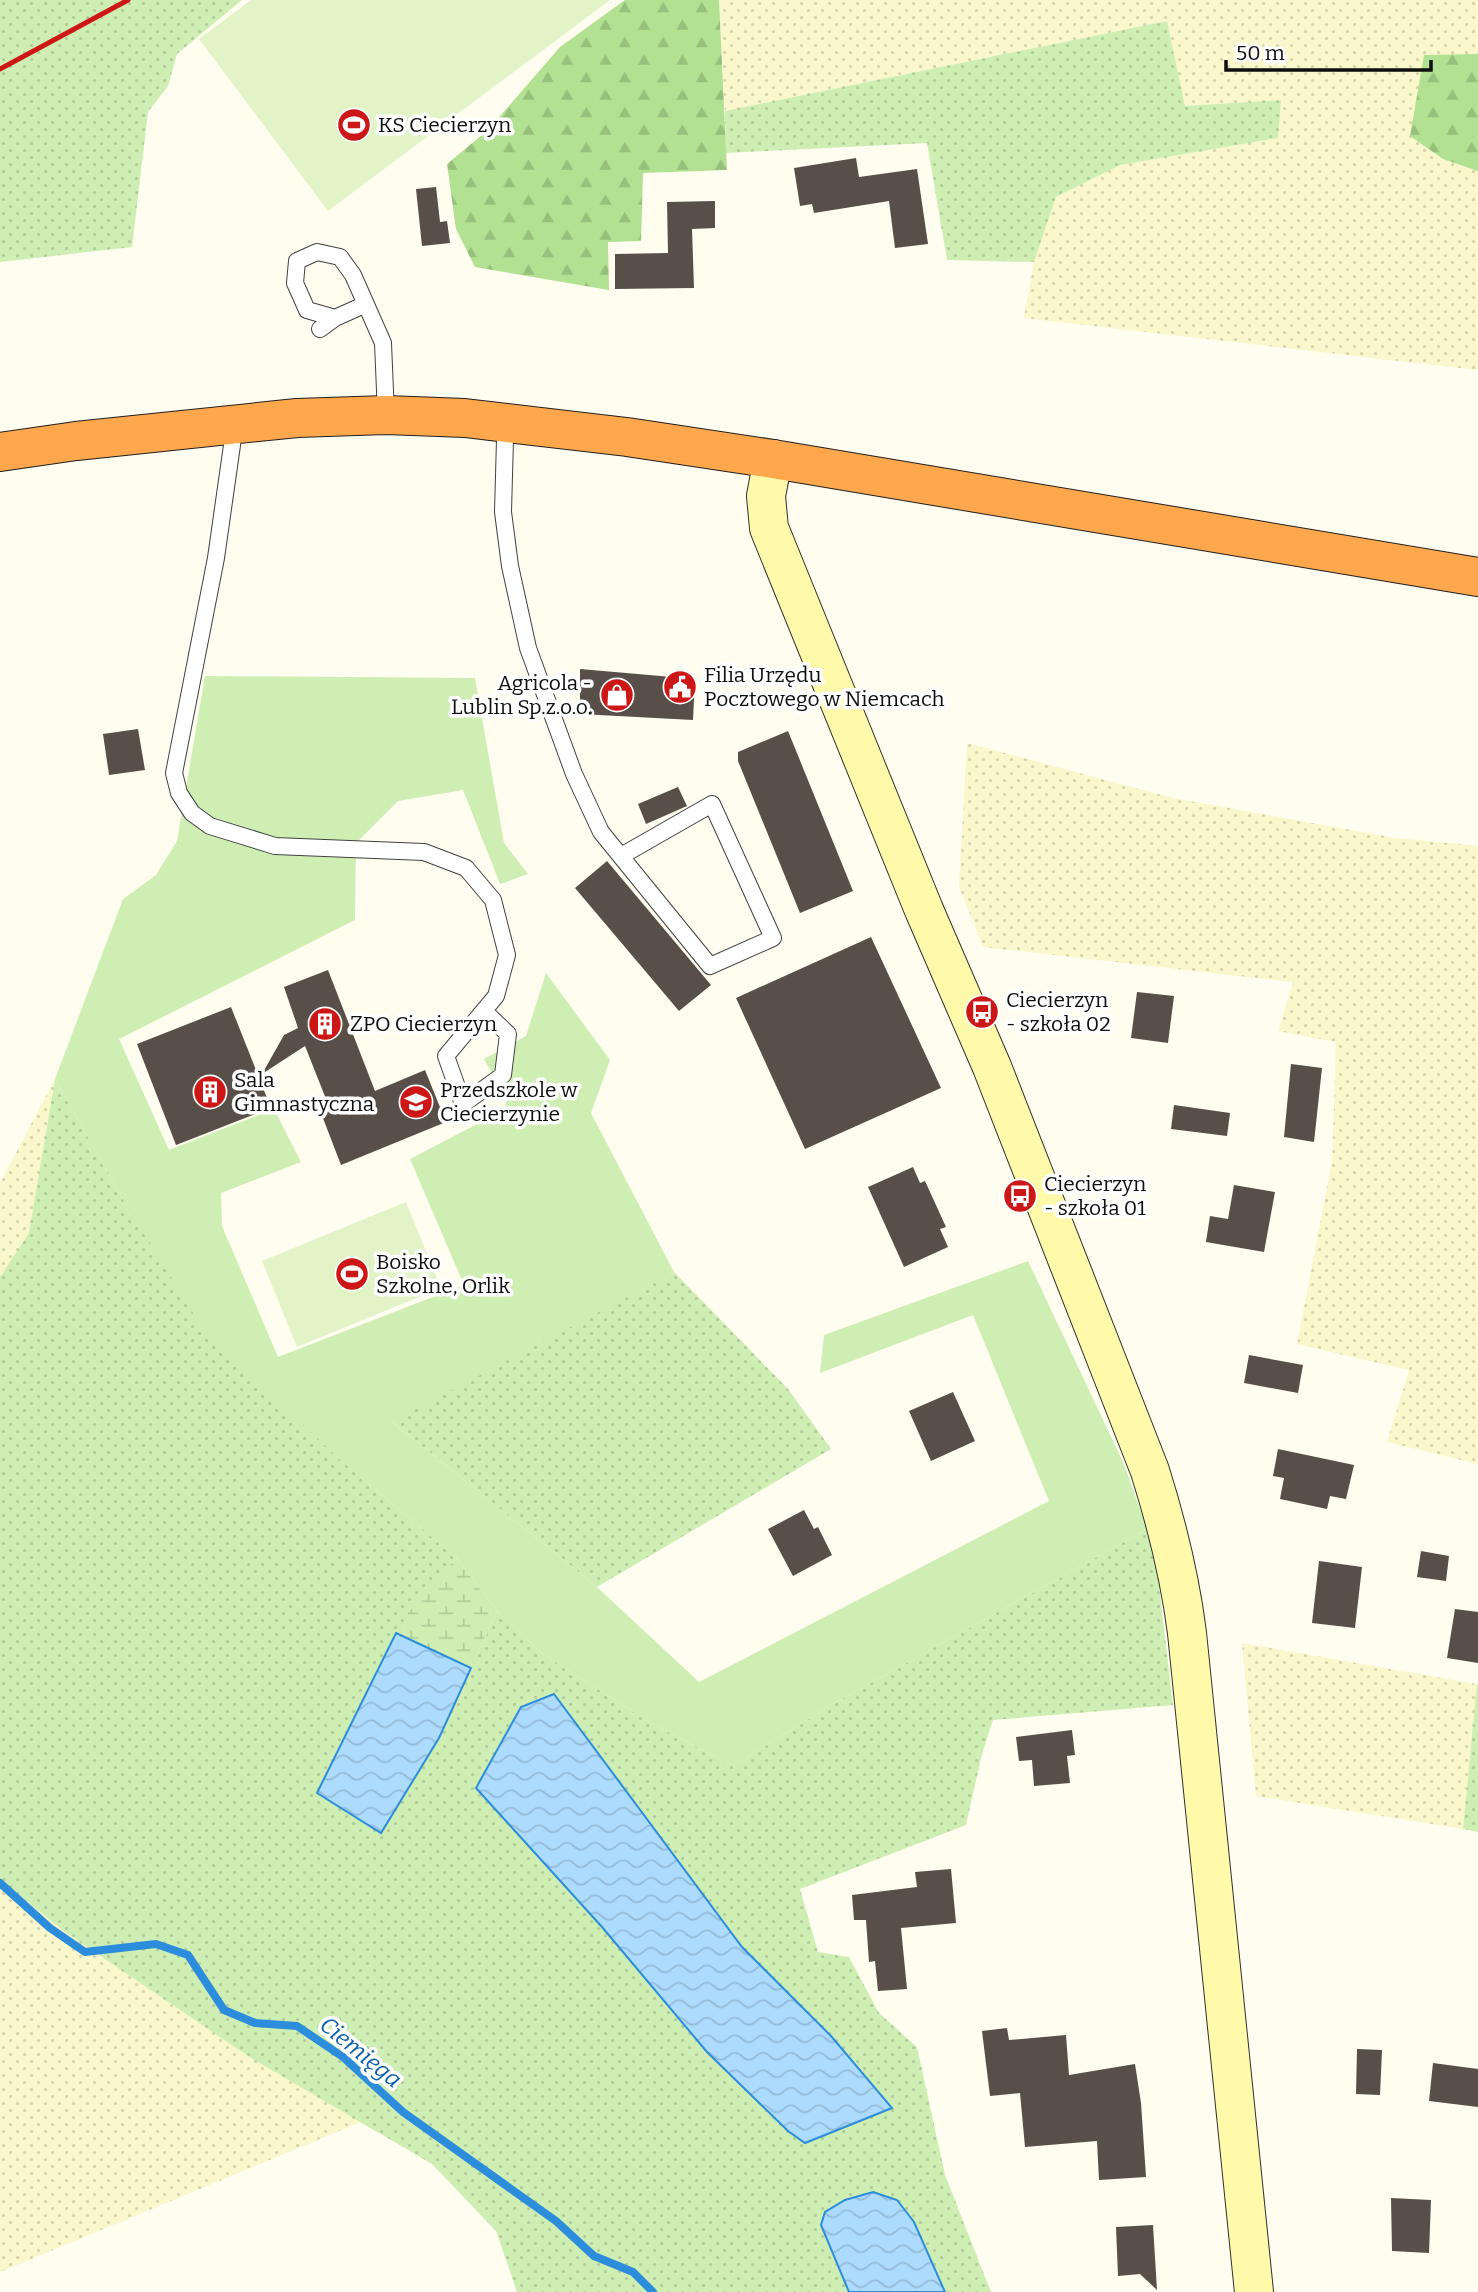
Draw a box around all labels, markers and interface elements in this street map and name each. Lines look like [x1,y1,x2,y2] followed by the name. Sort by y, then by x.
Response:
[1226,28,1431,72] scale bar
[1236,40,1285,66] text: 50 m
[335,106,373,144] sports icon: KS Ciecierzyn
[378,112,511,138] place label: KS Ciecierzyn
[704,662,944,712] place label: Filia Urzędu Pocztowego w Niemcach
[661,668,699,706] public building icon: Filia Urzędu Pocztowego w Niemcach
[451,670,592,720] place label: Agricola - Lublin Sp.z.o.o.
[598,676,636,714] shop icon: Agricola - Lublin Sp.z.o.o.
[1006,987,1111,1037] place label: Ciecierzyn - szkoła 02
[963,993,1001,1031] bus stop icon: Ciecierzyn - szkoła 02
[306,1005,344,1043] building icon: ZPO Ciecierzyn
[350,1011,497,1037] place label: ZPO Ciecierzyn
[234,1067,375,1117] place label: Sala Gimnastyczna
[191,1073,229,1111] building icon: Sala Gimnastyczna
[440,1077,578,1127] place label: Przedszkole w Ciecierzynie
[397,1083,435,1121] school or university icon: Przedszkole w Ciecierzynie
[1044,1171,1146,1221] place label: Ciecierzyn - szkoła 01
[1001,1177,1039,1215] bus stop icon: Ciecierzyn - szkoła 01
[376,1249,510,1299] place label: Boisko Szkolne, Orlik
[333,1255,371,1293] sports icon: Boisko Szkolne, Orlik
[314,2011,408,2093] water label: Ciemięga

